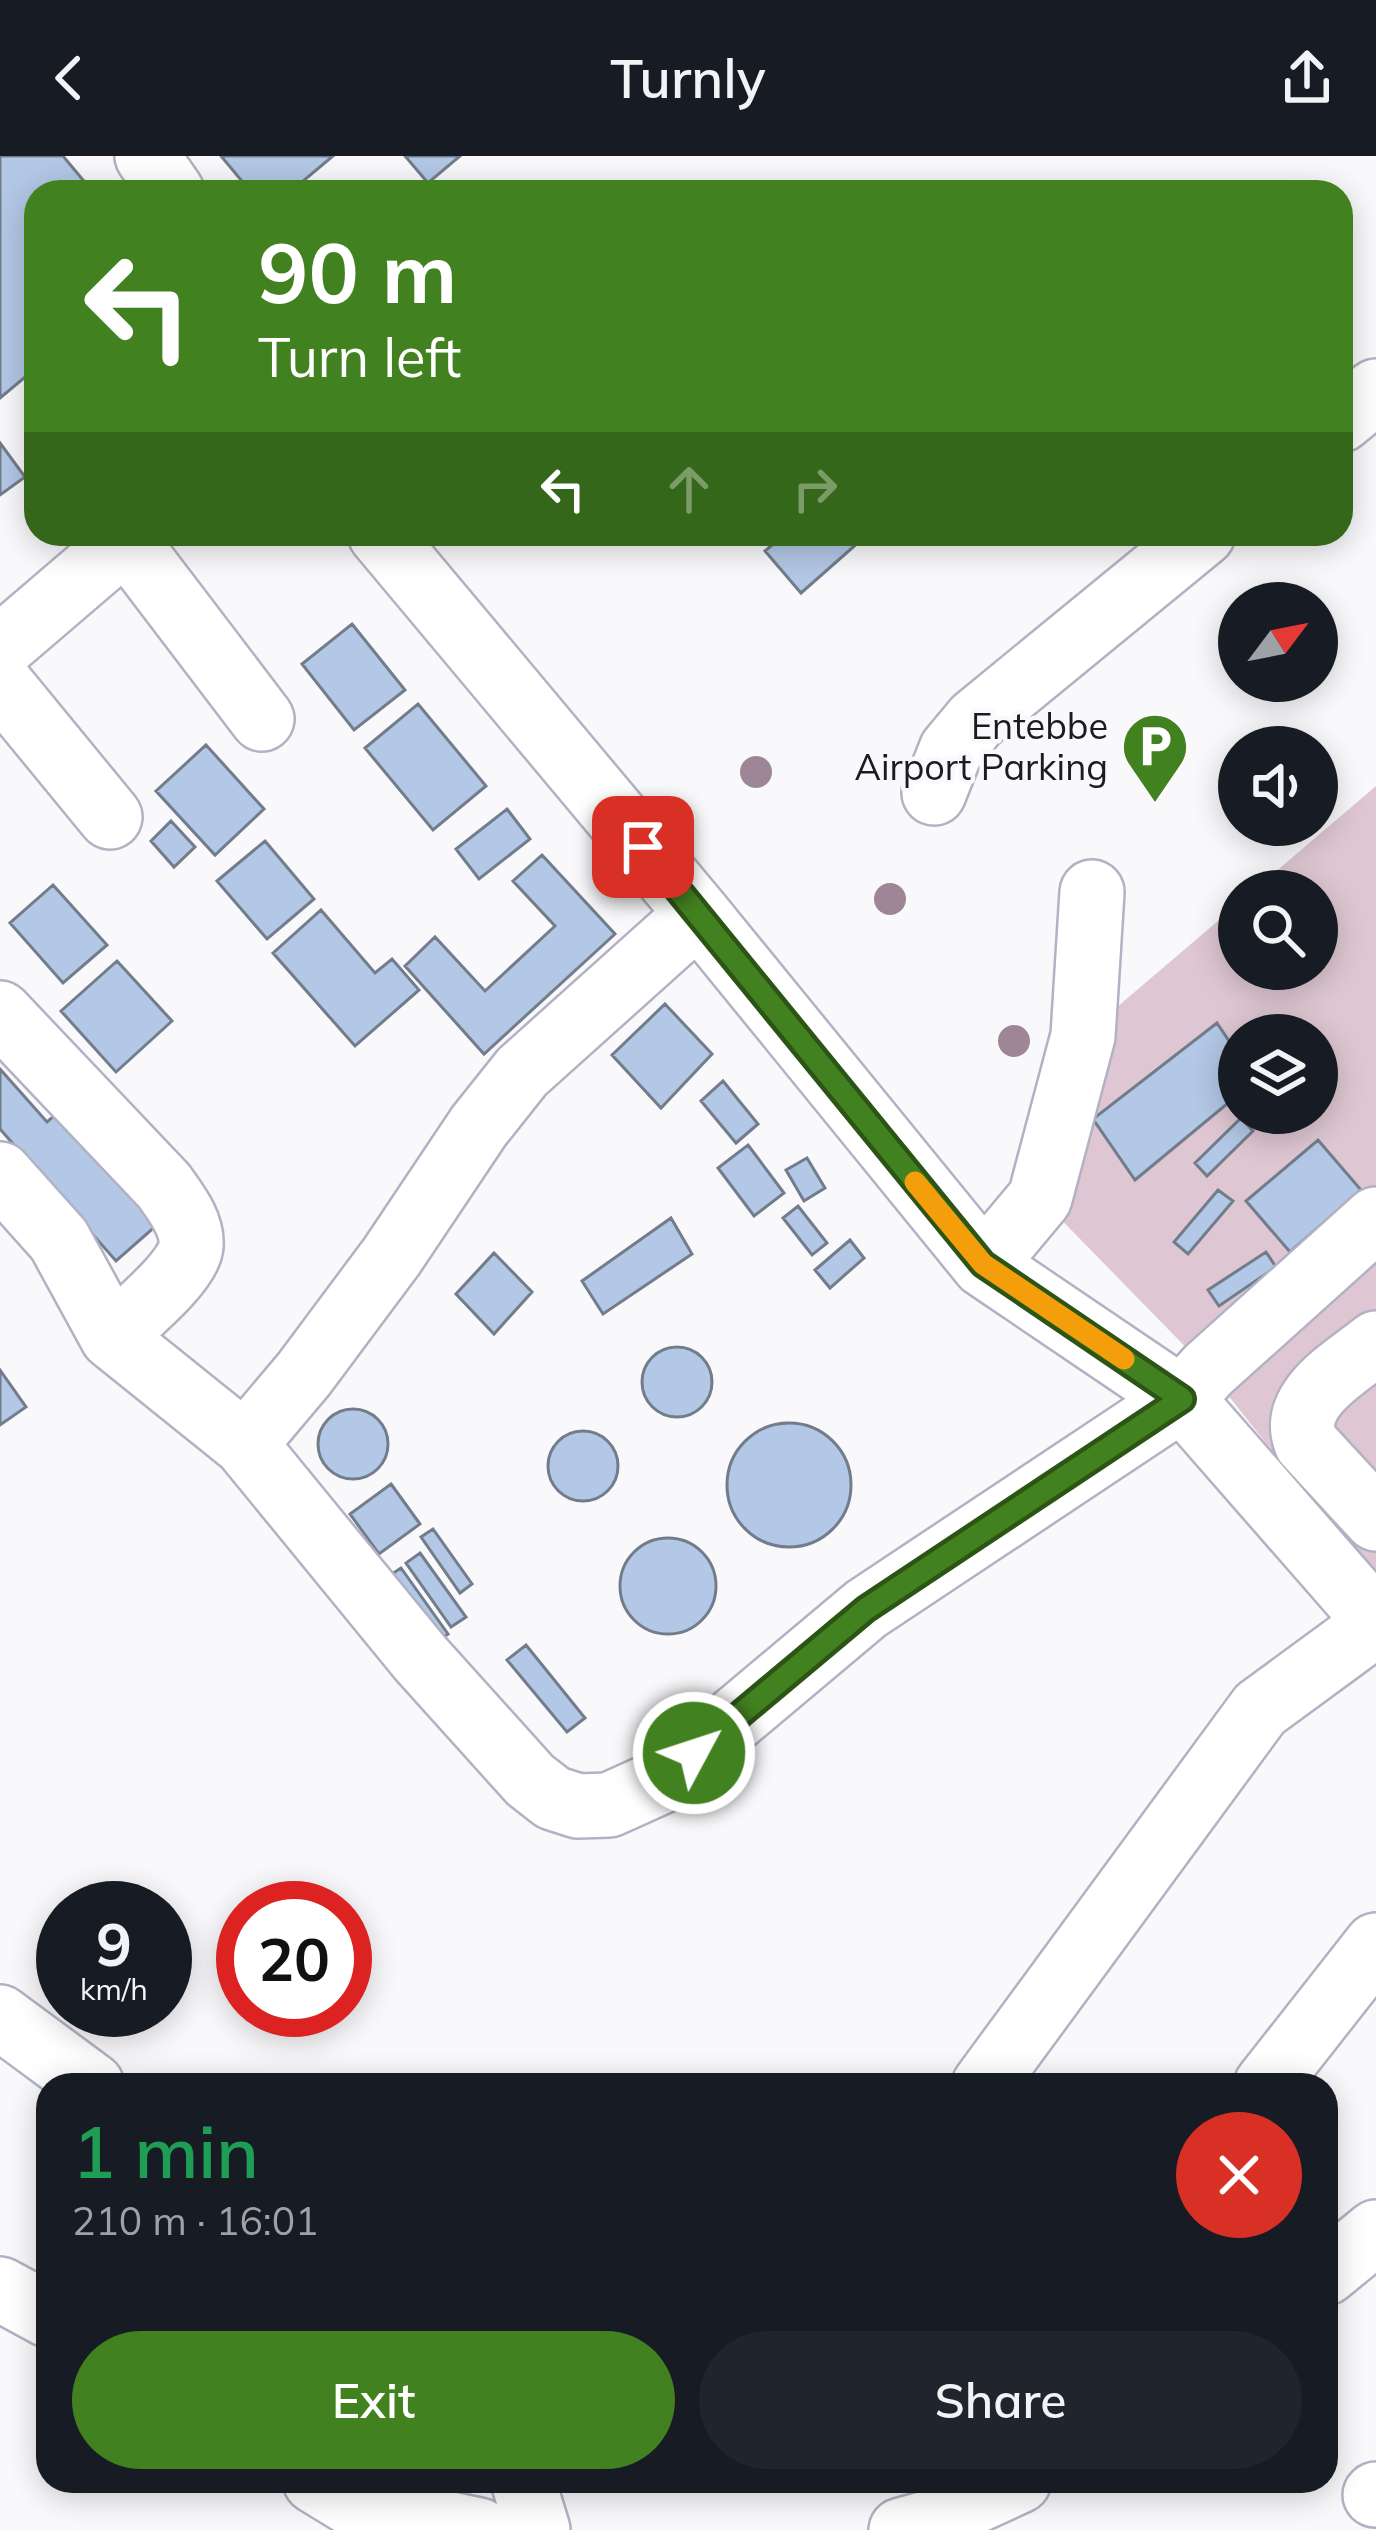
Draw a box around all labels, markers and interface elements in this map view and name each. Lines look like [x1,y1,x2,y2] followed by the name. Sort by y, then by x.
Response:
[610,44,766,112] text: Turnly
[36,45,102,111] icon: back
[1274,45,1340,111] icon: share
[258,219,457,324] text: 90 m
[60,228,216,384] icon: left
[258,323,461,391] text: Turn left
[530,456,596,522] icon: left
[656,456,722,522] icon: ahead
[782,456,848,522] icon: right
[1218,582,1338,702] north arrow
[1218,582,1338,1134] map controls
[855,703,1108,789] place label: Entebbe Airport Parking
[1120,711,1190,805] parking icon: Entebbe Airport Parking
[1218,726,1338,846] button: sound
[592,796,694,898] pin
[610,814,676,880] icon: arrive
[1218,870,1338,990] button: search
[1218,1014,1338,1134] button: layers
[631,1690,757,1816] position arrow
[216,1881,372,2037] speed limit sign: 20
[96,1906,132,1981] text: 9
[80,1970,148,2008] text: km/h
[72,2106,259,2196] text: 1 min
[1176,2112,1302,2238] button: close
[72,2196,318,2245] text: 210 m · 16:01
[72,2331,675,2469] button: Exit
[699,2331,1302,2469] button: Share

